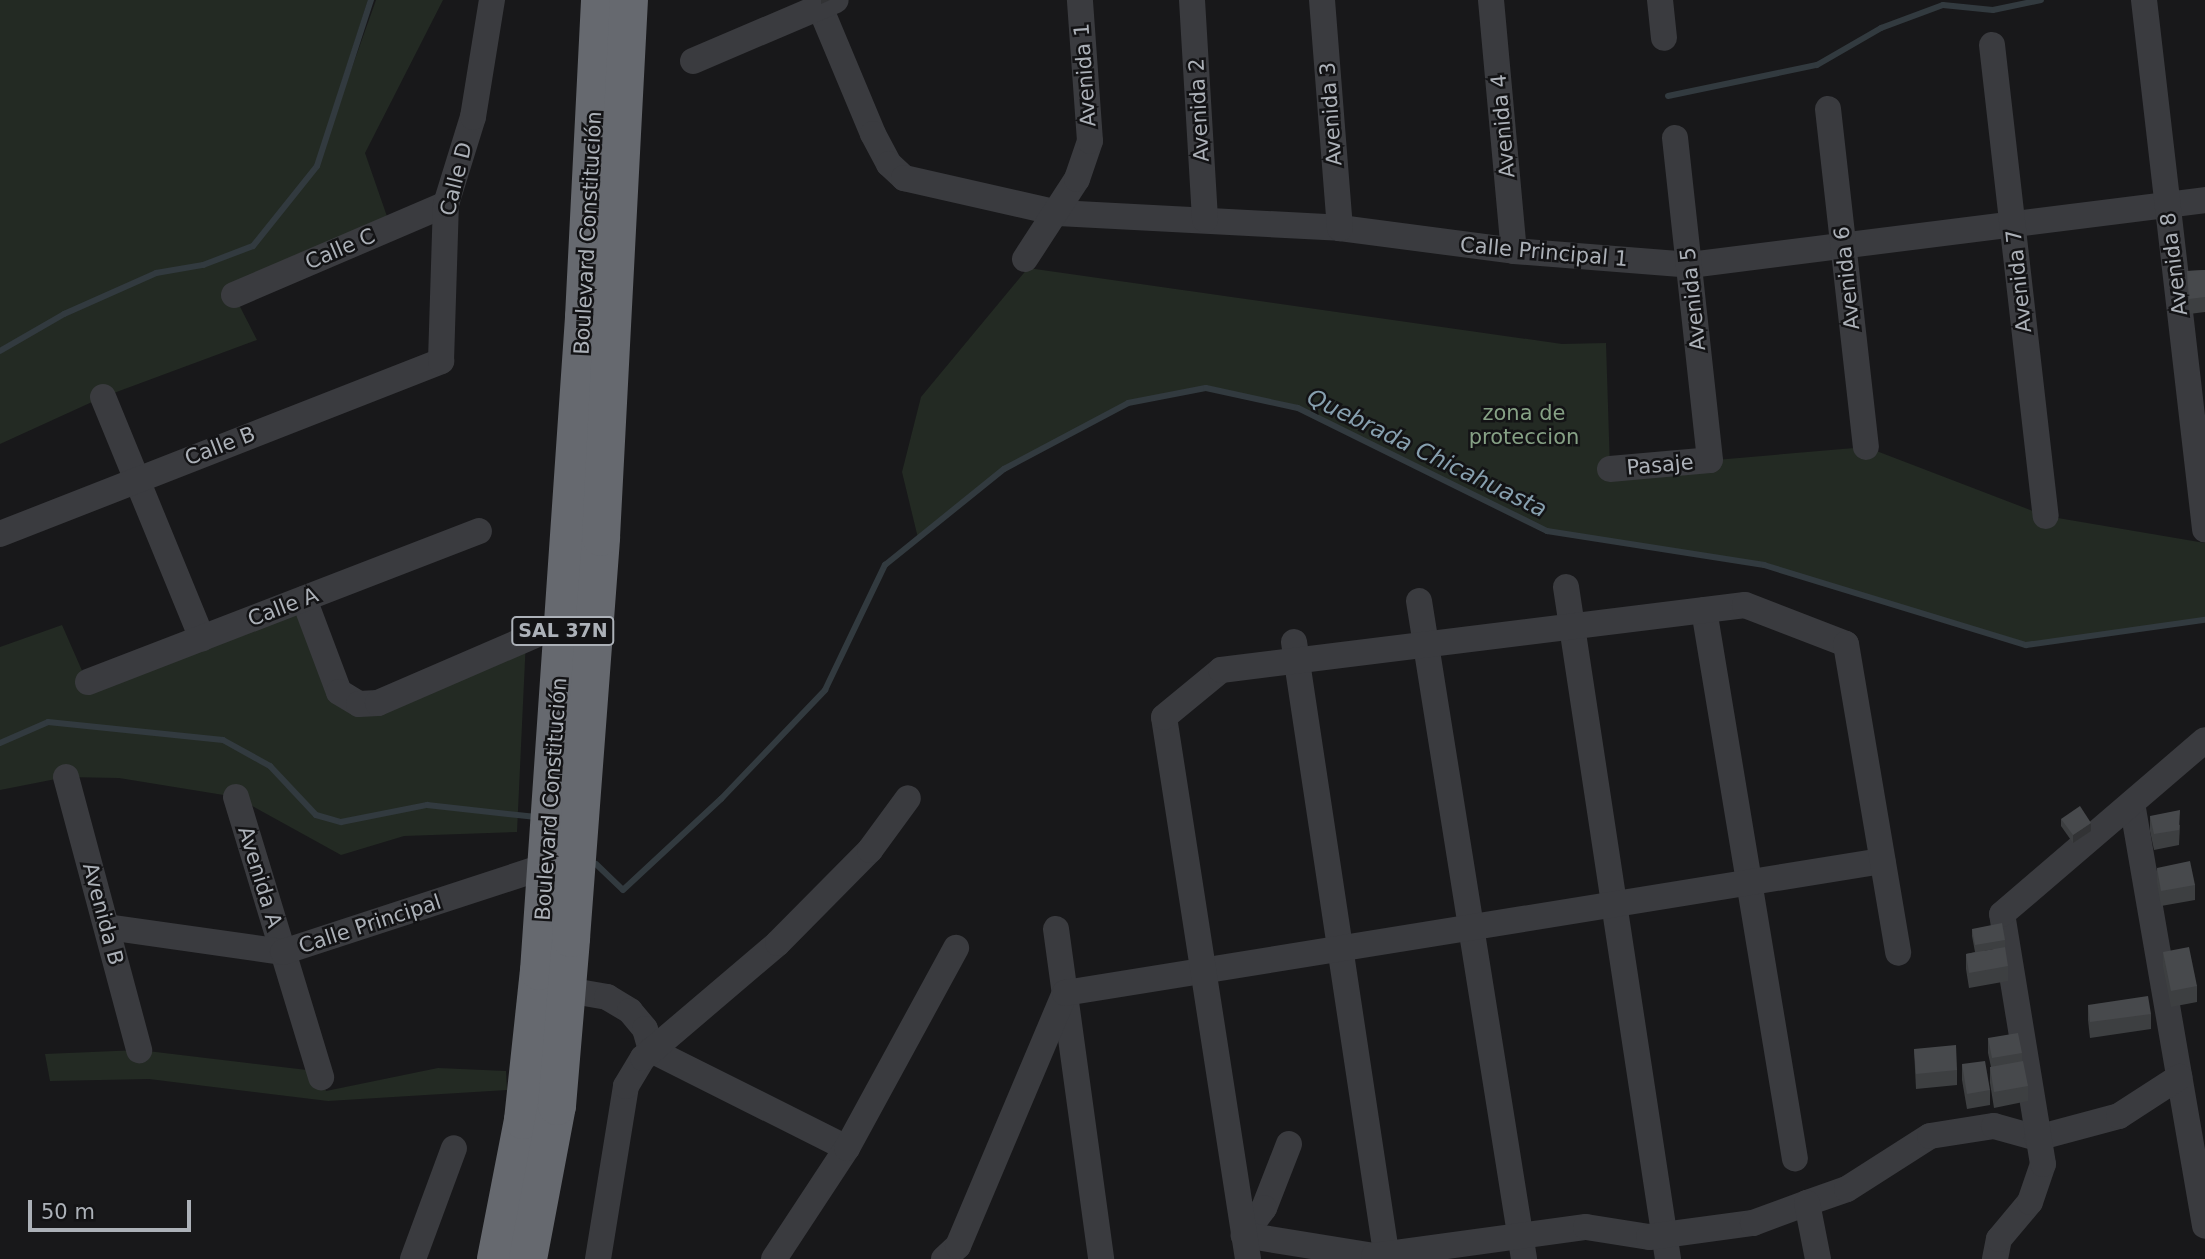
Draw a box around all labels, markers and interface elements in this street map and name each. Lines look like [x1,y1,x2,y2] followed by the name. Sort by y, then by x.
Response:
[1069,22,1101,128] street label: Avenida 1
[1184,57,1214,163] street label: Avenida 2
[1315,61,1347,167] street label: Avenida 3
[1486,73,1520,179] street label: Avenida 4
[569,111,607,355] street label: Boulevard Constitución
[435,140,477,218] street label: Calle D
[2155,211,2193,317] street label: Avenida 8
[301,223,379,275] street label: Calle C
[1829,225,1865,331] street label: Avenida 6
[2001,228,2037,334] street label: Avenida 7
[1459,232,1629,272] street label: Calle Principal 1
[1675,246,1711,352] street label: Avenida 5
[1303,383,1551,523] water label: Quebrada Chicahuasta
[1469,400,1579,450] park label: zona de proteccion
[181,421,259,471] street label: Calle B
[1625,450,1695,480] street label: Pasaje
[244,582,322,632] street label: Calle A
[510,616,616,646] road number: SAL 37N
[530,677,572,921] street label: Boulevard Constitución
[233,823,287,931] street label: Avenida A
[77,860,129,968] street label: Avenida B
[296,889,444,959] street label: Calle Principal
[32,1186,194,1230] scale bar
[41,1200,95,1224] text: 50 m

